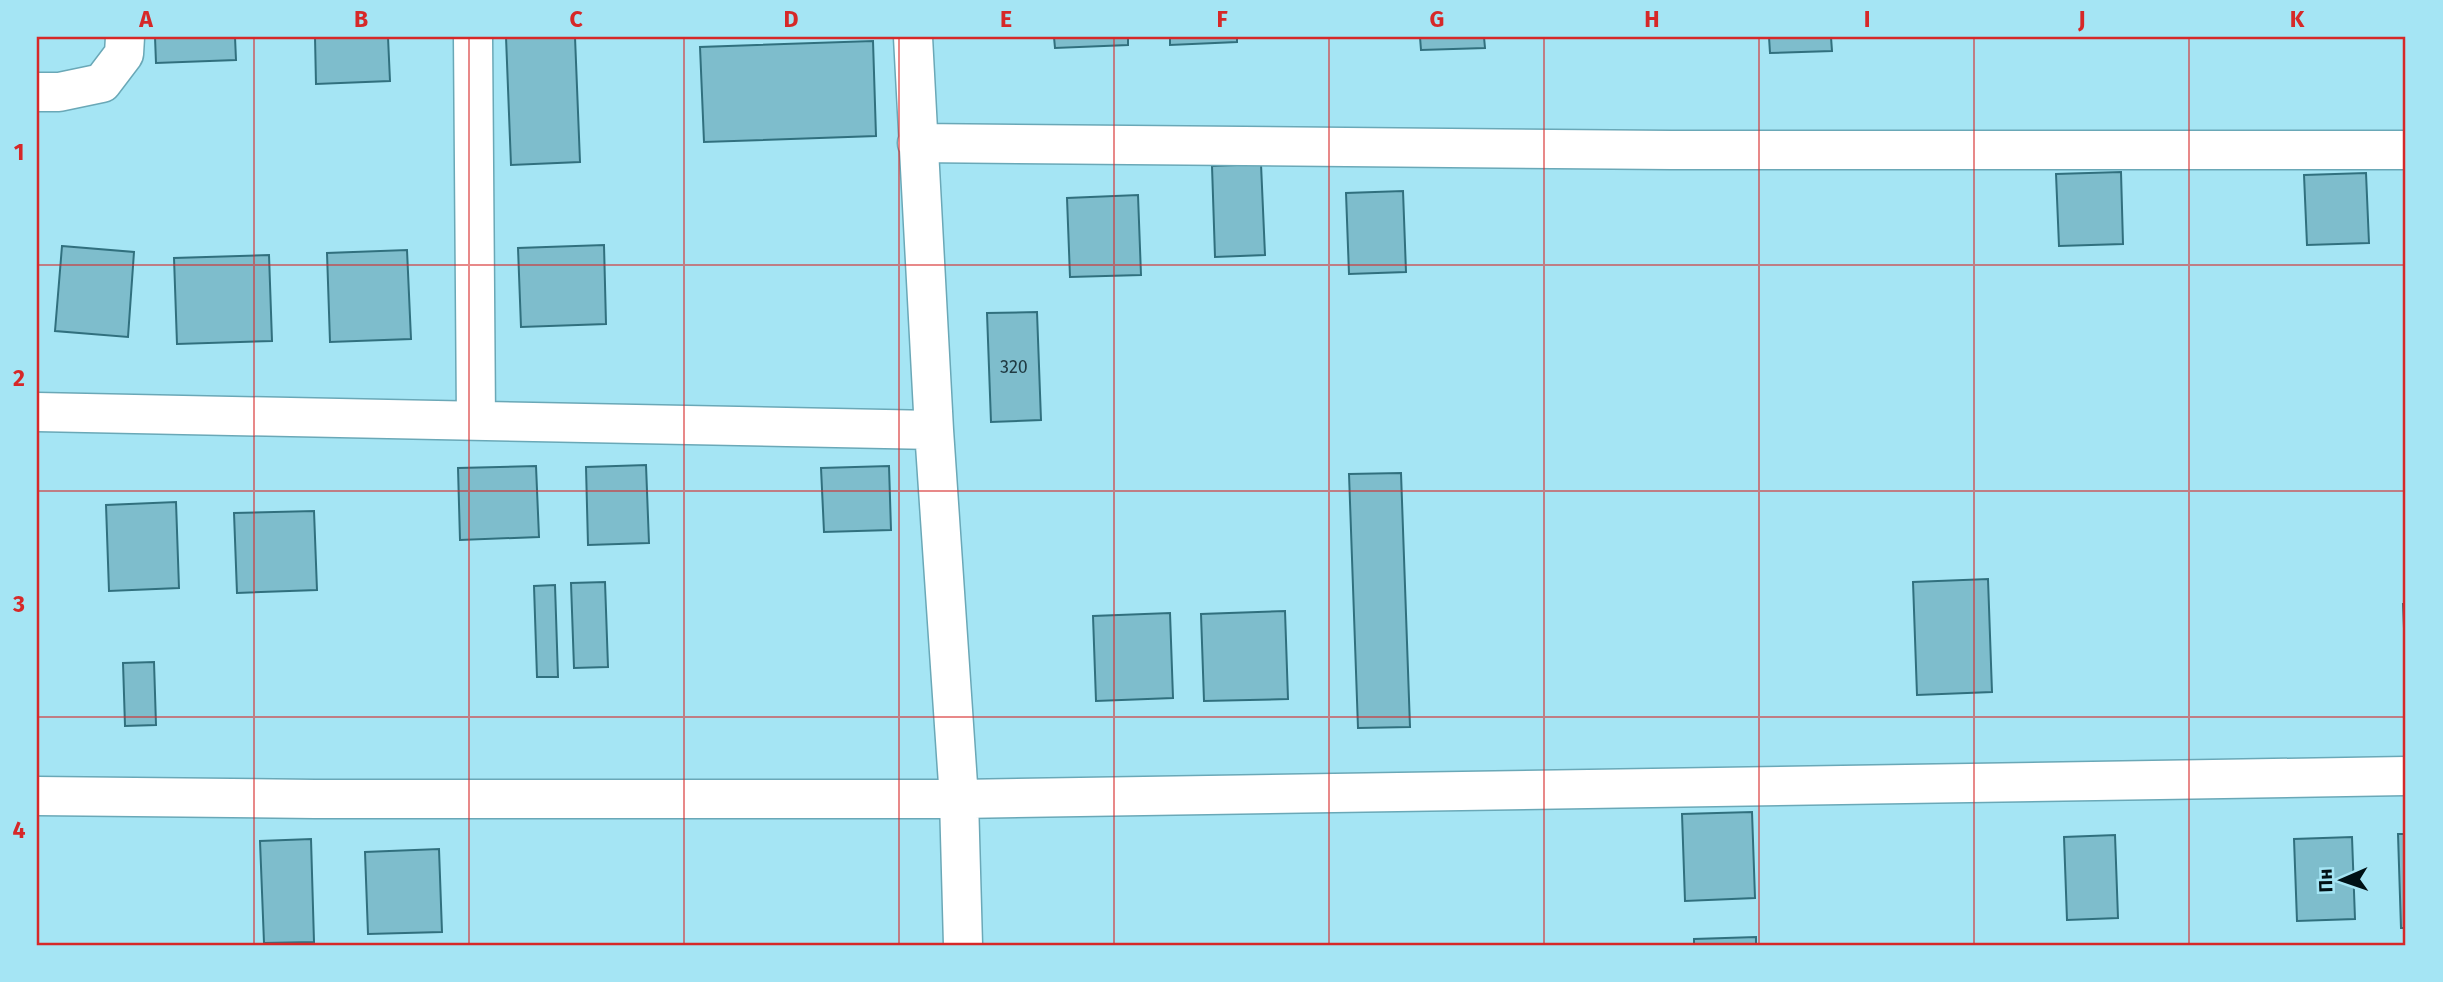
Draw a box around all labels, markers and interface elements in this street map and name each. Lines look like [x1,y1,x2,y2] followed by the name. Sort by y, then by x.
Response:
[138,5,153,33] text: A
[354,5,368,33] text: B
[569,5,583,33] text: C
[784,5,799,33] text: D
[1000,5,1012,33] text: E
[1216,5,1228,33] text: F
[1430,5,1444,33] text: G
[1644,5,1660,33] text: H
[1864,5,1870,33] text: I
[2077,5,2086,33] text: J
[2290,5,2305,33] text: K
[14,138,24,166] text: 1
[1000,356,1028,378] house number: 320
[13,364,25,392] text: 2
[12,590,25,618] text: 3
[13,816,26,844] text: 4
[2306,846,2376,916] north arrow
[2314,868,2337,893] text: Пн

